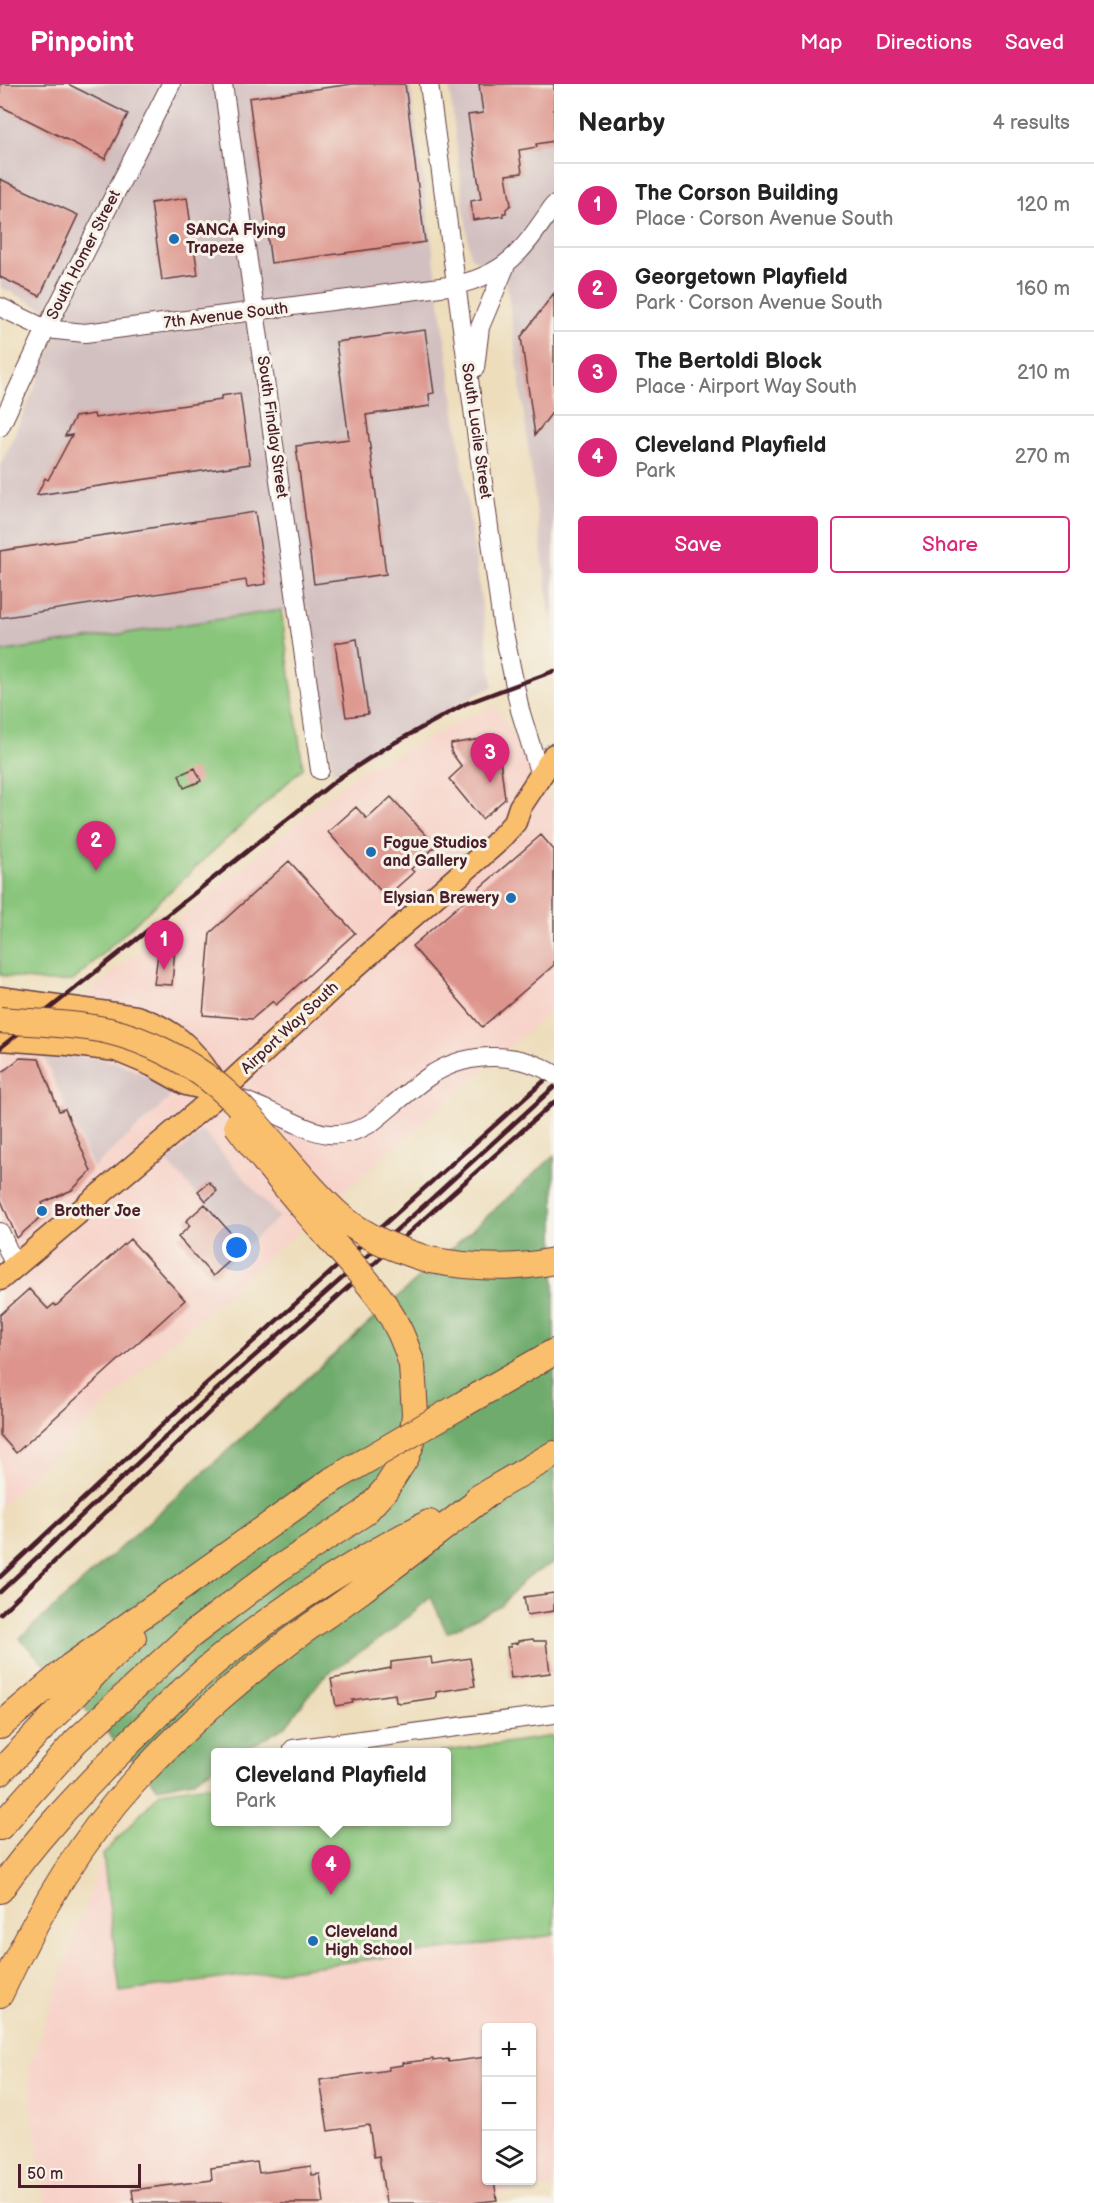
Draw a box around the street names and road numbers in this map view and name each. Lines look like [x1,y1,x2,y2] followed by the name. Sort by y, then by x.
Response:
[43,187,125,323] street label: South Homer Street
[163,299,289,333] street label: 7th Avenue South
[253,355,291,500] street label: South Findlay Street
[457,362,495,500] street label: South Lucile Street
[237,978,343,1078] street label: Airport Way South

